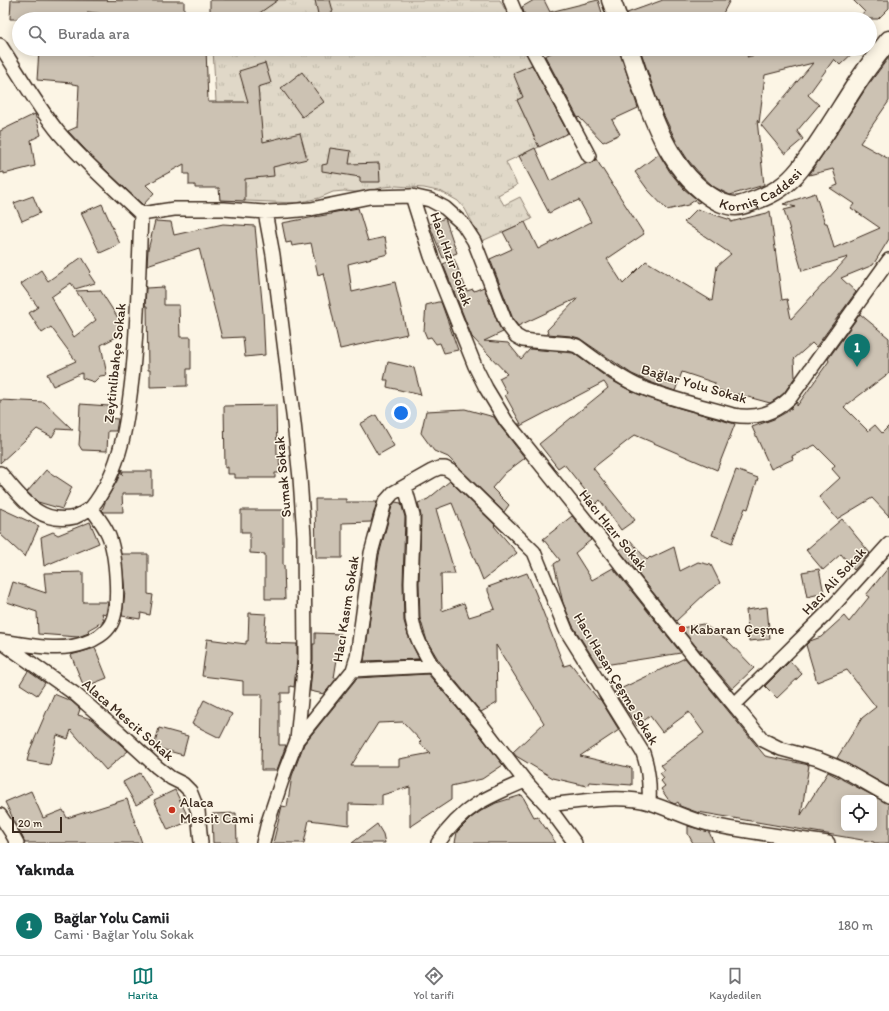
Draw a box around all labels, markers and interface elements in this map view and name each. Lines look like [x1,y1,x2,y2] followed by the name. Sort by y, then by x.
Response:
[12,12,877,56] search box
[26,23,48,45] icon: search
[58,25,130,43] text: Burada ara
[717,165,805,215] street label: Korniş Caddesi
[426,210,476,309] street label: Hacı Hızır Sokak
[100,302,130,424] street label: Zeytinlibahçe Sokak
[844,334,870,367] pin: 1
[639,361,749,407] street label: Bağlar Yolu Sokak
[391,403,411,423] your location
[271,435,295,518] street label: Sumak Sokak
[575,486,651,574] street label: Hacı Hızır Sokak
[798,543,870,618] street label: Hacı Ali Sokak
[329,554,363,663] street label: Hacı Kasım Sokak
[570,610,662,748] street label: Hacı Hasan Çeşme Sokak
[690,621,785,638] place label: Kabaran Çeşme
[677,624,687,634] marker: Kabaran Çeşme
[79,676,178,765] street label: Alaca Mescit Sokak
[180,794,254,827] place label: Alaca Mescit Cami
[841,795,877,831] map controls
[841,795,877,831] button: locate
[167,805,177,815] marker: Alaca Mescit Cami
[12,815,62,834] scale bar
[18,817,42,830] text: 20 m
[16,859,74,879] text: Yakında
[54,909,169,927] text: Bağlar Yolu Camii
[26,918,32,933] text: 1
[838,918,873,933] text: 180 m
[54,927,194,942] text: Cami · Bağlar Yolu Sokak
[128,965,158,1002] tab: Harita
[413,965,454,1002] tab: Yol tarifi
[709,965,761,1002] tab: Kaydedilen

